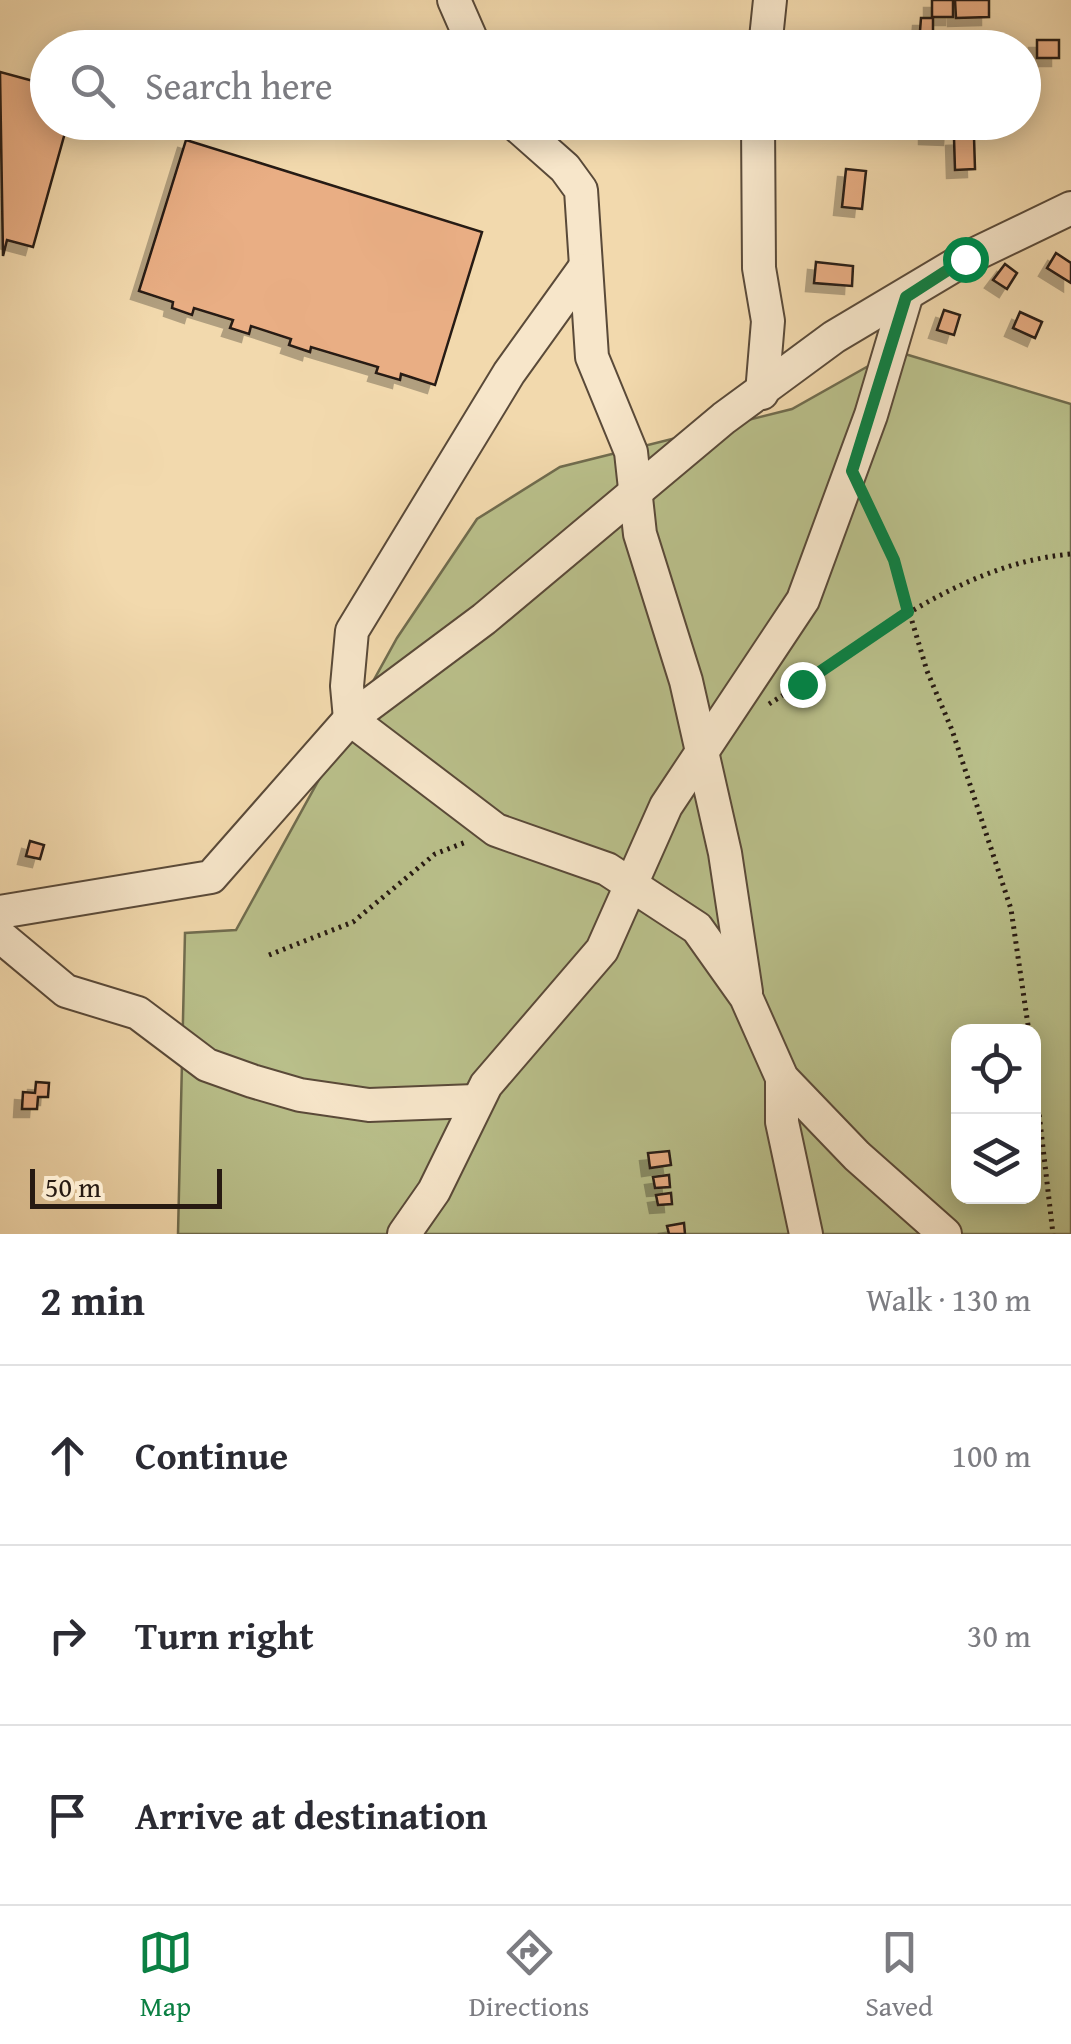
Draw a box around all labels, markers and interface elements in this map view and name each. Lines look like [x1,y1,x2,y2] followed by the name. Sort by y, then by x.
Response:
[30,30,1041,140] search box
[145,57,333,113] text: Search here
[65,58,120,113] icon: search
[943,237,989,283] route start
[780,662,826,708] route end
[951,1024,1041,1204] map controls
[951,1024,1041,1114] button: locate
[951,1114,1041,1204] button: layers
[30,1164,222,1208] scale bar
[45,1166,101,1207] text: 50 m
[40,1269,145,1330] text: 2 min
[866,1276,1031,1323] text: Walk · 130 m
[135,1427,288,1483] text: Continue
[40,1428,95,1483] icon: ahead
[952,1432,1031,1479] text: 100 m
[135,1607,314,1663] text: Turn right
[40,1608,95,1663] icon: right
[967,1612,1031,1659] text: 30 m
[135,1787,488,1843] text: Arrive at destination
[40,1788,95,1843] icon: arrive
[138,1925,193,2026] tab: Map
[469,1925,589,2026] tab: Directions
[865,1925,933,2026] tab: Saved

